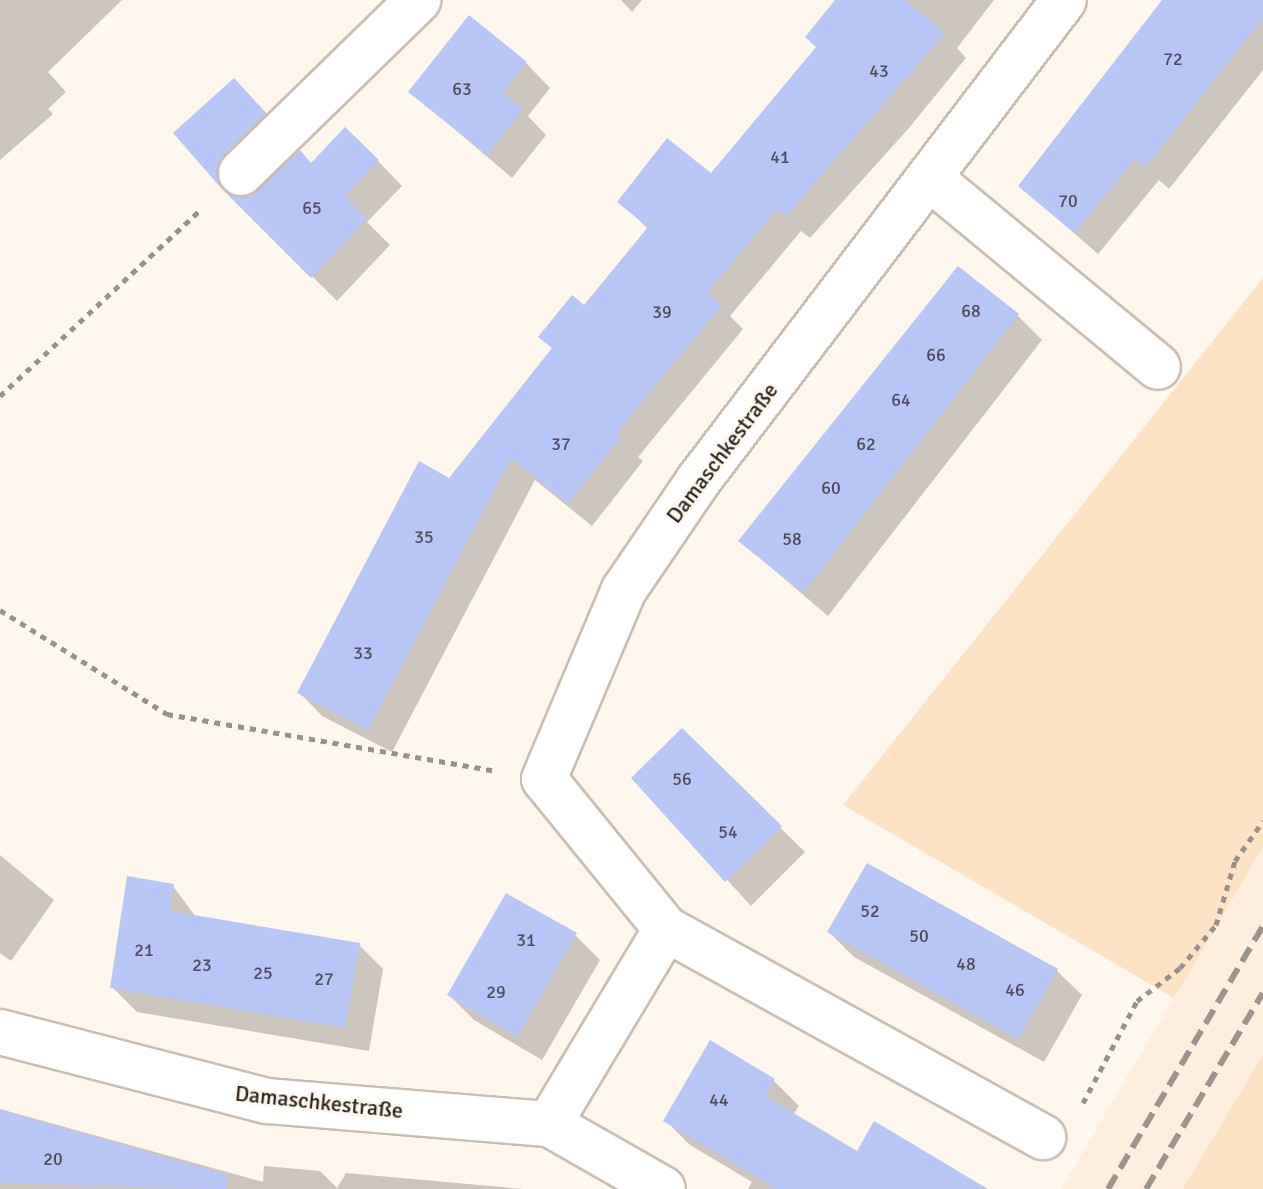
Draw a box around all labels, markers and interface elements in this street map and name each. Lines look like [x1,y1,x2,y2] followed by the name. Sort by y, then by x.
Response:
[1163,48,1183,70] house number: 72
[869,60,889,82] house number: 43
[452,78,472,100] house number: 63
[770,146,790,168] house number: 41
[1058,190,1078,212] house number: 70
[302,197,322,219] house number: 65
[961,300,981,322] house number: 68
[652,301,672,323] house number: 39
[926,344,946,366] house number: 66
[661,378,783,528] street label: Damaschkestraße
[891,389,911,411] house number: 64
[551,433,571,455] house number: 37
[856,433,876,455] house number: 62
[821,477,841,499] house number: 60
[414,526,434,548] house number: 35
[782,528,802,550] house number: 58
[353,642,373,664] house number: 33
[672,768,692,790] house number: 56
[718,821,738,843] house number: 54
[860,900,880,922] house number: 52
[909,925,929,947] house number: 50
[516,929,536,951] house number: 31
[134,939,154,961] house number: 21
[956,953,976,975] house number: 48
[192,954,212,976] house number: 23
[253,962,273,984] house number: 25
[314,968,334,990] house number: 27
[1005,979,1025,1001] house number: 46
[486,981,506,1003] house number: 29
[234,1080,404,1124] street label: Damaschkestraße
[709,1089,729,1111] house number: 44
[43,1148,63,1170] house number: 20

